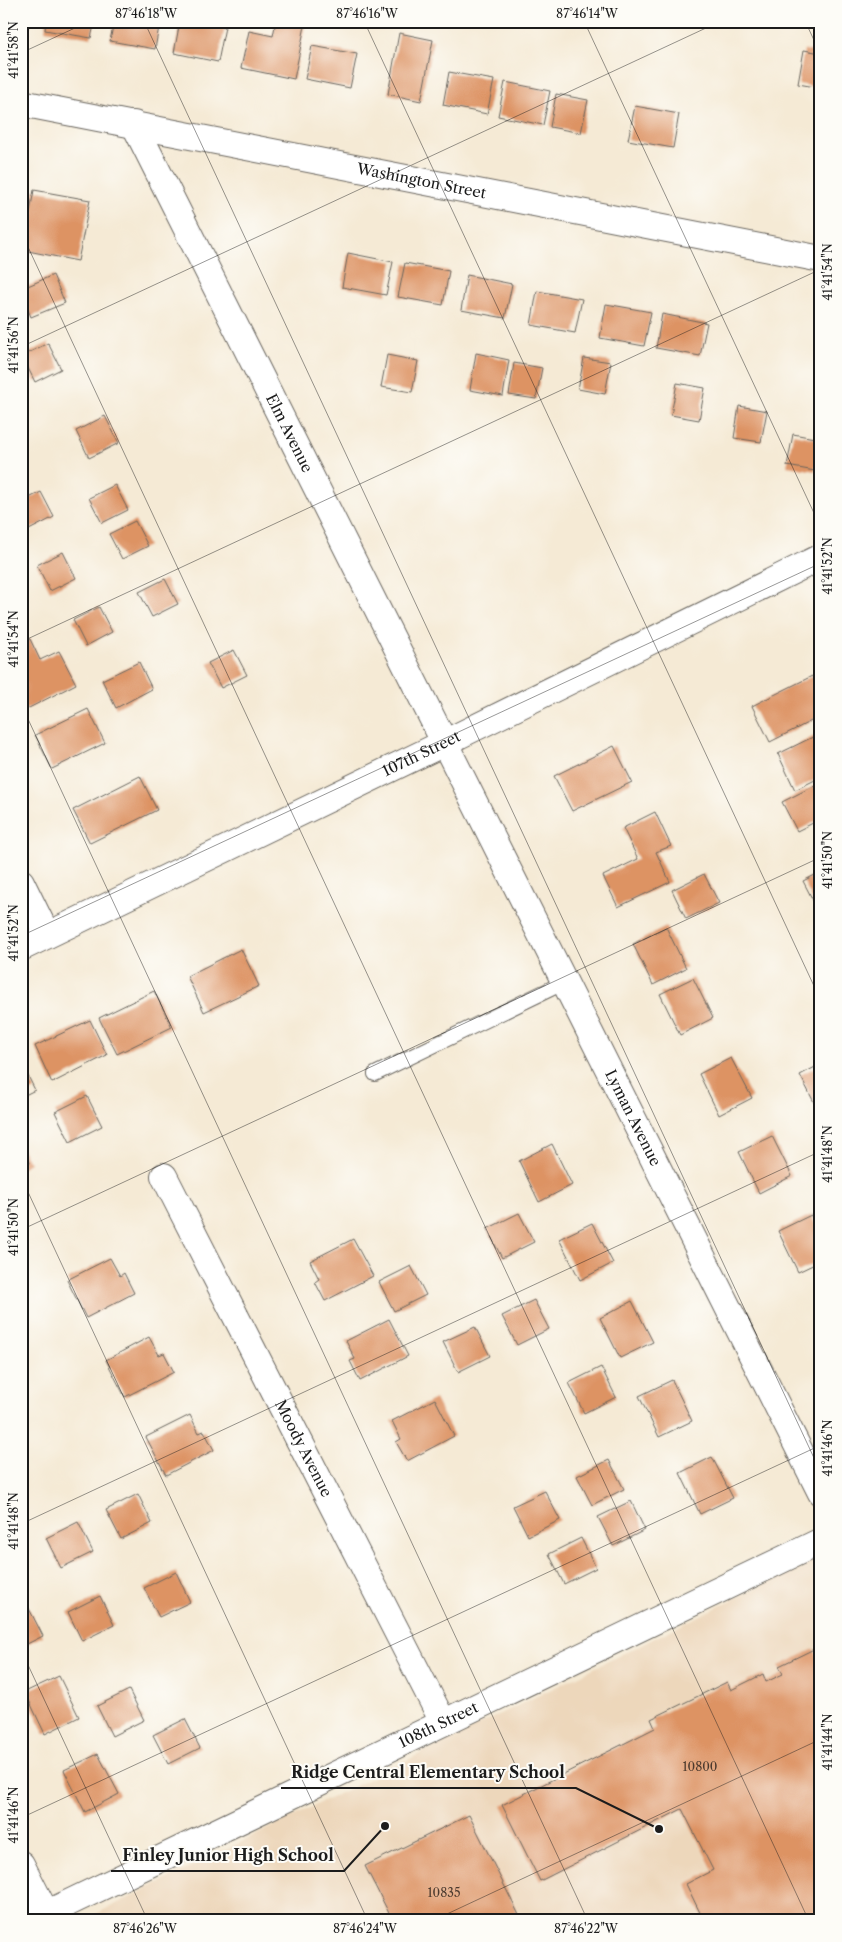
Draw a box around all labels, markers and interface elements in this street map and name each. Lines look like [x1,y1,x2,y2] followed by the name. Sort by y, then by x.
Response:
[115,6,178,21] text: 87°46'18"W
[336,6,399,21] text: 87°46'16"W
[556,6,619,21] text: 87°46'14"W
[6,21,21,79] text: 41°41'58"N
[354,159,488,203] street label: Washington Street
[820,243,835,301] text: 41°41'54"N
[6,316,21,374] text: 41°41'56"N
[262,391,317,475] street label: Elm Avenue
[820,537,835,595] text: 41°41'52"N
[6,610,21,668] text: 41°41'54"N
[379,726,464,780] street label: 107th Street
[820,831,835,889] text: 41°41'50"N
[6,904,21,962] text: 41°41'52"N
[601,1066,665,1169] street label: Lyman Avenue
[820,1125,835,1183] text: 41°41'48"N
[6,1198,21,1256] text: 41°41'50"N
[271,1396,336,1500] street label: Moody Avenue
[820,1419,835,1476] text: 41°41'46"N
[6,1492,21,1550] text: 41°41'48"N
[395,1697,482,1752] street label: 108th Street
[820,1713,835,1770] text: 41°41'44"N
[281,1757,576,1788] callout: Ridge Central Elementary School
[683,1759,717,1774] house number: 10800
[291,1762,565,1782] text: Ridge Central Elementary School
[6,1786,21,1843] text: 41°41'46"N
[111,1840,344,1871] callout: Finley Junior High School
[122,1845,334,1865] text: Finley Junior High School
[428,1885,460,1900] house number: 10835
[113,1921,178,1936] text: 87°46'26"W
[333,1921,398,1936] text: 87°46'24"W
[554,1921,619,1936] text: 87°46'22"W

